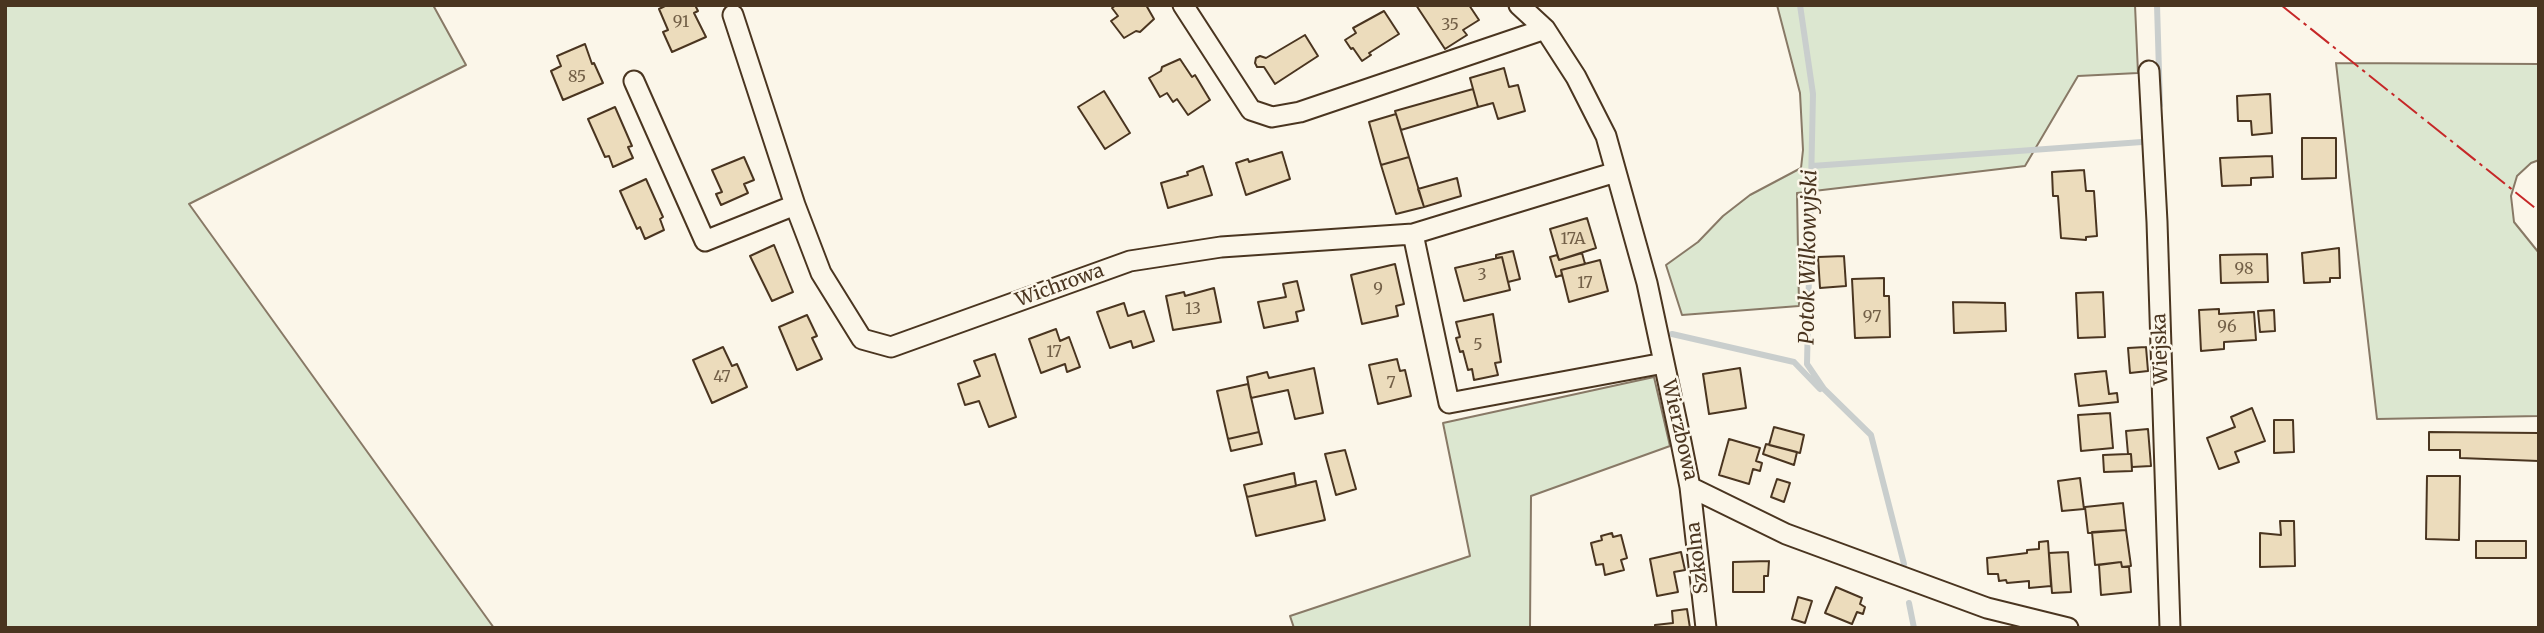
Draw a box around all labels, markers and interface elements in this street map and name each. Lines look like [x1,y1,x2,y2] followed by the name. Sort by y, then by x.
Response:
[673,12,689,32] house number: 91
[1441,15,1459,35] house number: 35
[568,67,586,87] house number: 85
[1795,169,1823,345] water label: Potok Wilkowyjski
[1560,229,1586,249] house number: 17A
[2235,259,2253,279] house number: 98
[1013,260,1107,312] street label: Wichrowa
[1477,265,1487,285] house number: 3
[1577,273,1593,293] house number: 17
[1373,279,1383,299] house number: 9
[1185,299,1201,319] house number: 13
[1863,307,1881,327] house number: 97
[2148,313,2174,385] street label: Wiejska
[2217,317,2237,337] house number: 96
[1473,335,1483,355] house number: 5
[1046,342,1062,362] house number: 17
[713,367,731,387] house number: 47
[1386,373,1396,393] house number: 7
[1656,377,1702,483] street label: Wierzbowa
[1682,521,1714,595] street label: Szkolna

